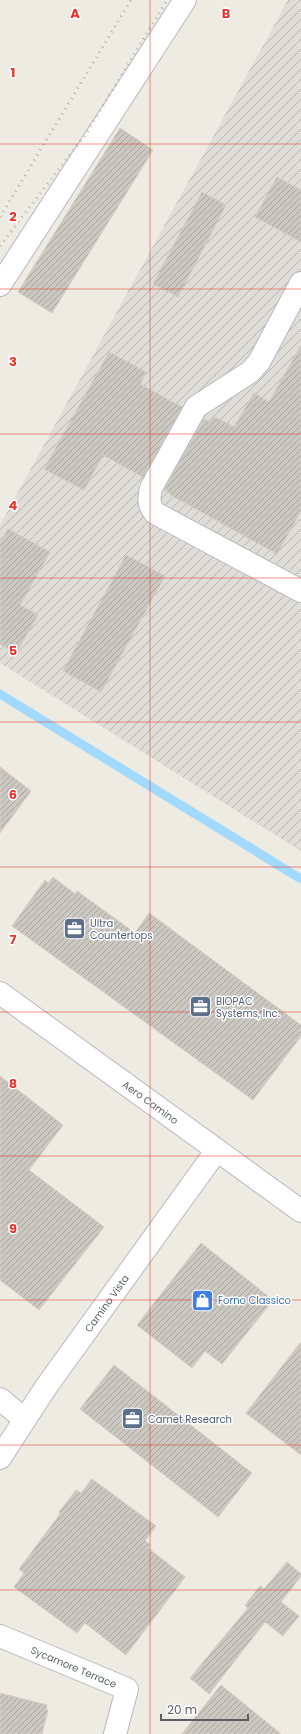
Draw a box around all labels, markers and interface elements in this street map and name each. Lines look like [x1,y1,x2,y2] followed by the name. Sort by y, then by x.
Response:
[70,4,80,23] text: A
[222,4,231,23] text: B
[11,63,15,82] text: 1
[9,207,17,226] text: 2
[9,352,17,371] text: 3
[9,496,18,515] text: 4
[9,641,17,660] text: 5
[9,785,17,804] text: 6
[61,916,87,942] office icon: Ultra Countertops
[90,916,153,943] place label: Ultra Countertops
[10,930,17,949] text: 7
[188,994,214,1020] office icon: BIOPAC Systems, Inc.
[216,994,280,1021] place label: BIOPAC Systems, Inc.
[9,1074,17,1093] text: 8
[120,1077,182,1127] street label: Aero Camino
[9,1219,17,1238] text: 9
[81,1271,132,1335] street label: Camino Vista
[189,1287,215,1313] shop icon: Forno Classico
[218,1293,291,1308] place label: Forno Classico
[120,1406,146,1432] office icon: Camet Research
[148,1412,232,1427] place label: Camet Research
[29,1642,119,1691] street label: Sycamore Terrace
[161,1696,248,1722] scale bar
[167,1701,197,1718] text: 20 m

